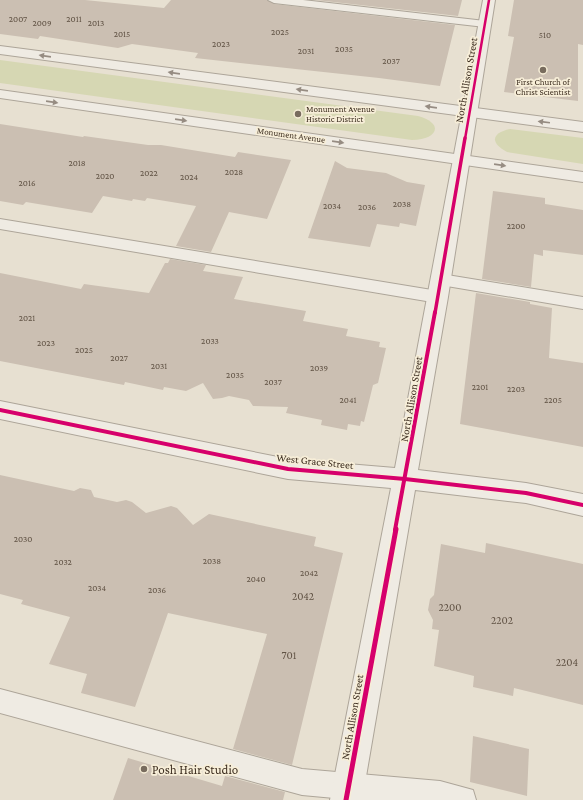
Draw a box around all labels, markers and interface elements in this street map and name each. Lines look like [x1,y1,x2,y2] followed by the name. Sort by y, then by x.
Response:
[9,14,27,24] house number: 2007
[66,14,82,24] house number: 2011
[32,18,52,28] house number: 2009
[88,18,104,28] house number: 2013
[271,27,289,37] house number: 2025
[114,29,130,39] house number: 2015
[539,30,551,40] house number: 510
[453,36,479,124] street label: North Allison Street
[212,39,230,49] house number: 2023
[335,44,353,54] house number: 2035
[298,46,314,56] house number: 2031
[39,53,51,59] one-way arrow
[382,56,400,66] house number: 2037
[538,65,548,75] marker: First Church of Christ Scientist
[167,70,180,76] one-way arrow
[516,77,571,97] place label: First Church of Christ Scientist
[296,87,308,93] one-way arrow
[46,99,59,105] one-way arrow
[306,104,375,124] place label: Monument Avenue Historic District
[425,104,437,110] one-way arrow
[293,109,303,119] marker: Monument Avenue Historic District
[175,117,187,123] one-way arrow
[538,119,550,125] one-way arrow
[256,125,326,145] street label: Monument Avenue
[332,139,344,145] one-way arrow
[68,158,86,168] house number: 2018
[494,162,507,168] one-way arrow
[225,167,243,177] house number: 2028
[140,168,158,178] house number: 2022
[96,171,114,181] house number: 2020
[180,172,198,182] house number: 2024
[19,178,36,188] house number: 2016
[393,199,411,209] house number: 2038
[323,201,341,211] house number: 2034
[358,202,376,212] house number: 2036
[507,221,525,231] house number: 2200
[19,313,35,323] house number: 2021
[201,336,219,346] house number: 2033
[37,338,55,348] house number: 2023
[75,345,93,355] house number: 2025
[110,353,128,363] house number: 2027
[398,355,424,443] street label: North Allison Street
[151,361,167,371] house number: 2031
[310,363,328,373] house number: 2039
[226,370,244,380] house number: 2035
[264,377,282,387] house number: 2037
[472,382,488,392] house number: 2201
[507,384,525,394] house number: 2203
[340,395,356,405] house number: 2041
[544,395,562,405] house number: 2205
[276,451,354,471] street label: West Grace Street
[14,534,32,544] house number: 2030
[203,556,221,566] house number: 2038
[54,557,72,567] house number: 2032
[300,568,318,578] house number: 2042
[246,574,266,584] house number: 2040
[88,583,106,593] house number: 2034
[148,585,166,595] house number: 2036
[292,590,314,602] house number: 2042
[439,601,461,613] house number: 2200
[491,614,513,626] house number: 2202
[282,649,297,661] house number: 701
[556,656,579,668] house number: 2204
[339,673,365,761] street label: North Allison Street
[152,762,238,777] place label: Posh Hair Studio
[139,764,149,774] marker: Posh Hair Studio

